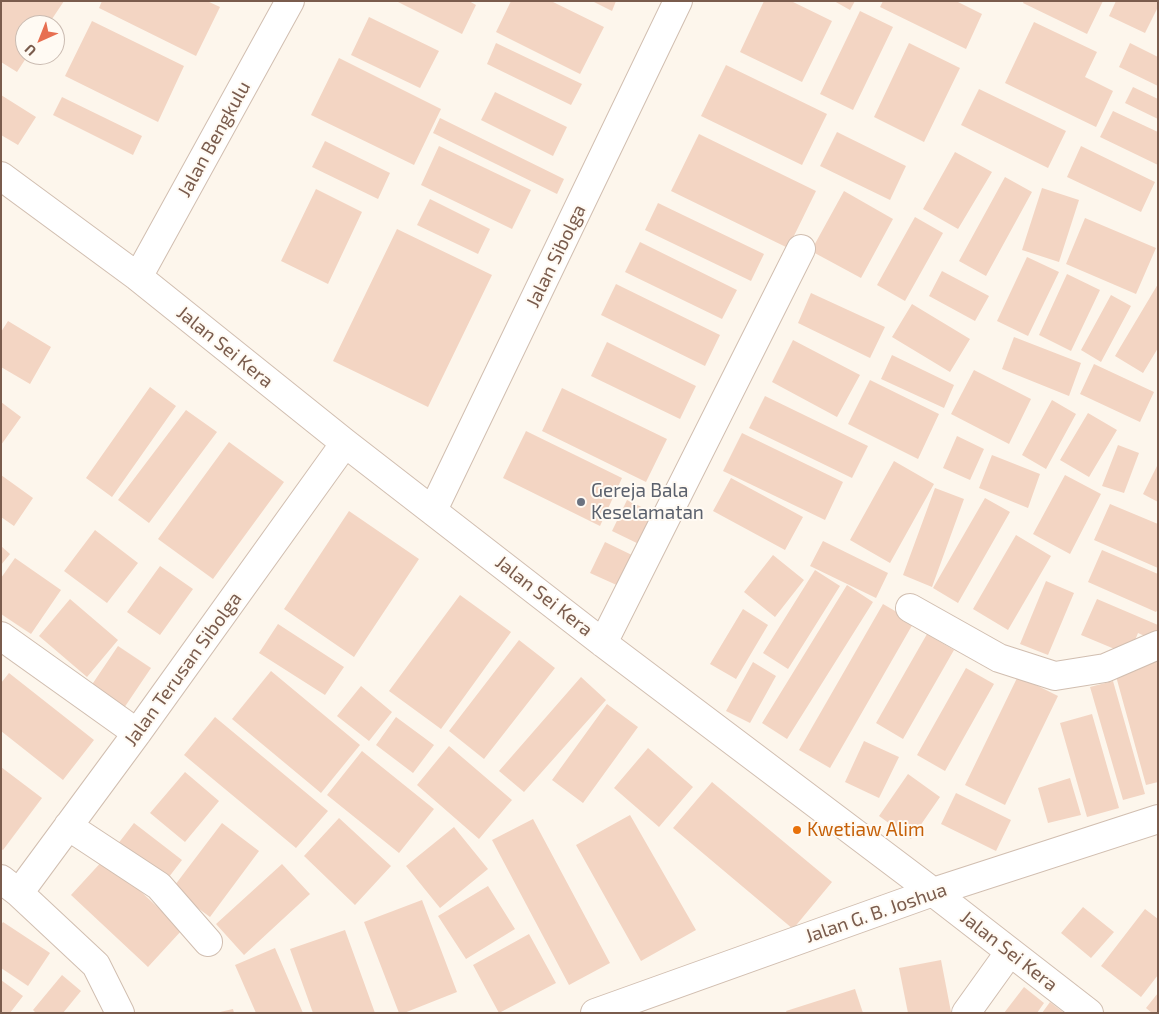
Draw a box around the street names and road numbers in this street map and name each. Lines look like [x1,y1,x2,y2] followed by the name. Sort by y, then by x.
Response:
[173,77,255,201] street label: Jalan Bengkulu
[521,201,591,311] street label: Jalan Sibolga
[172,301,278,393] street label: Jalan Sei Kera
[491,551,597,641] street label: Jalan Sei Kera
[119,588,247,750] street label: Jalan Terusan Sibolga
[802,878,950,948] street label: Jalan G. B. Joshua
[956,906,1062,996] street label: Jalan Sei Kera

